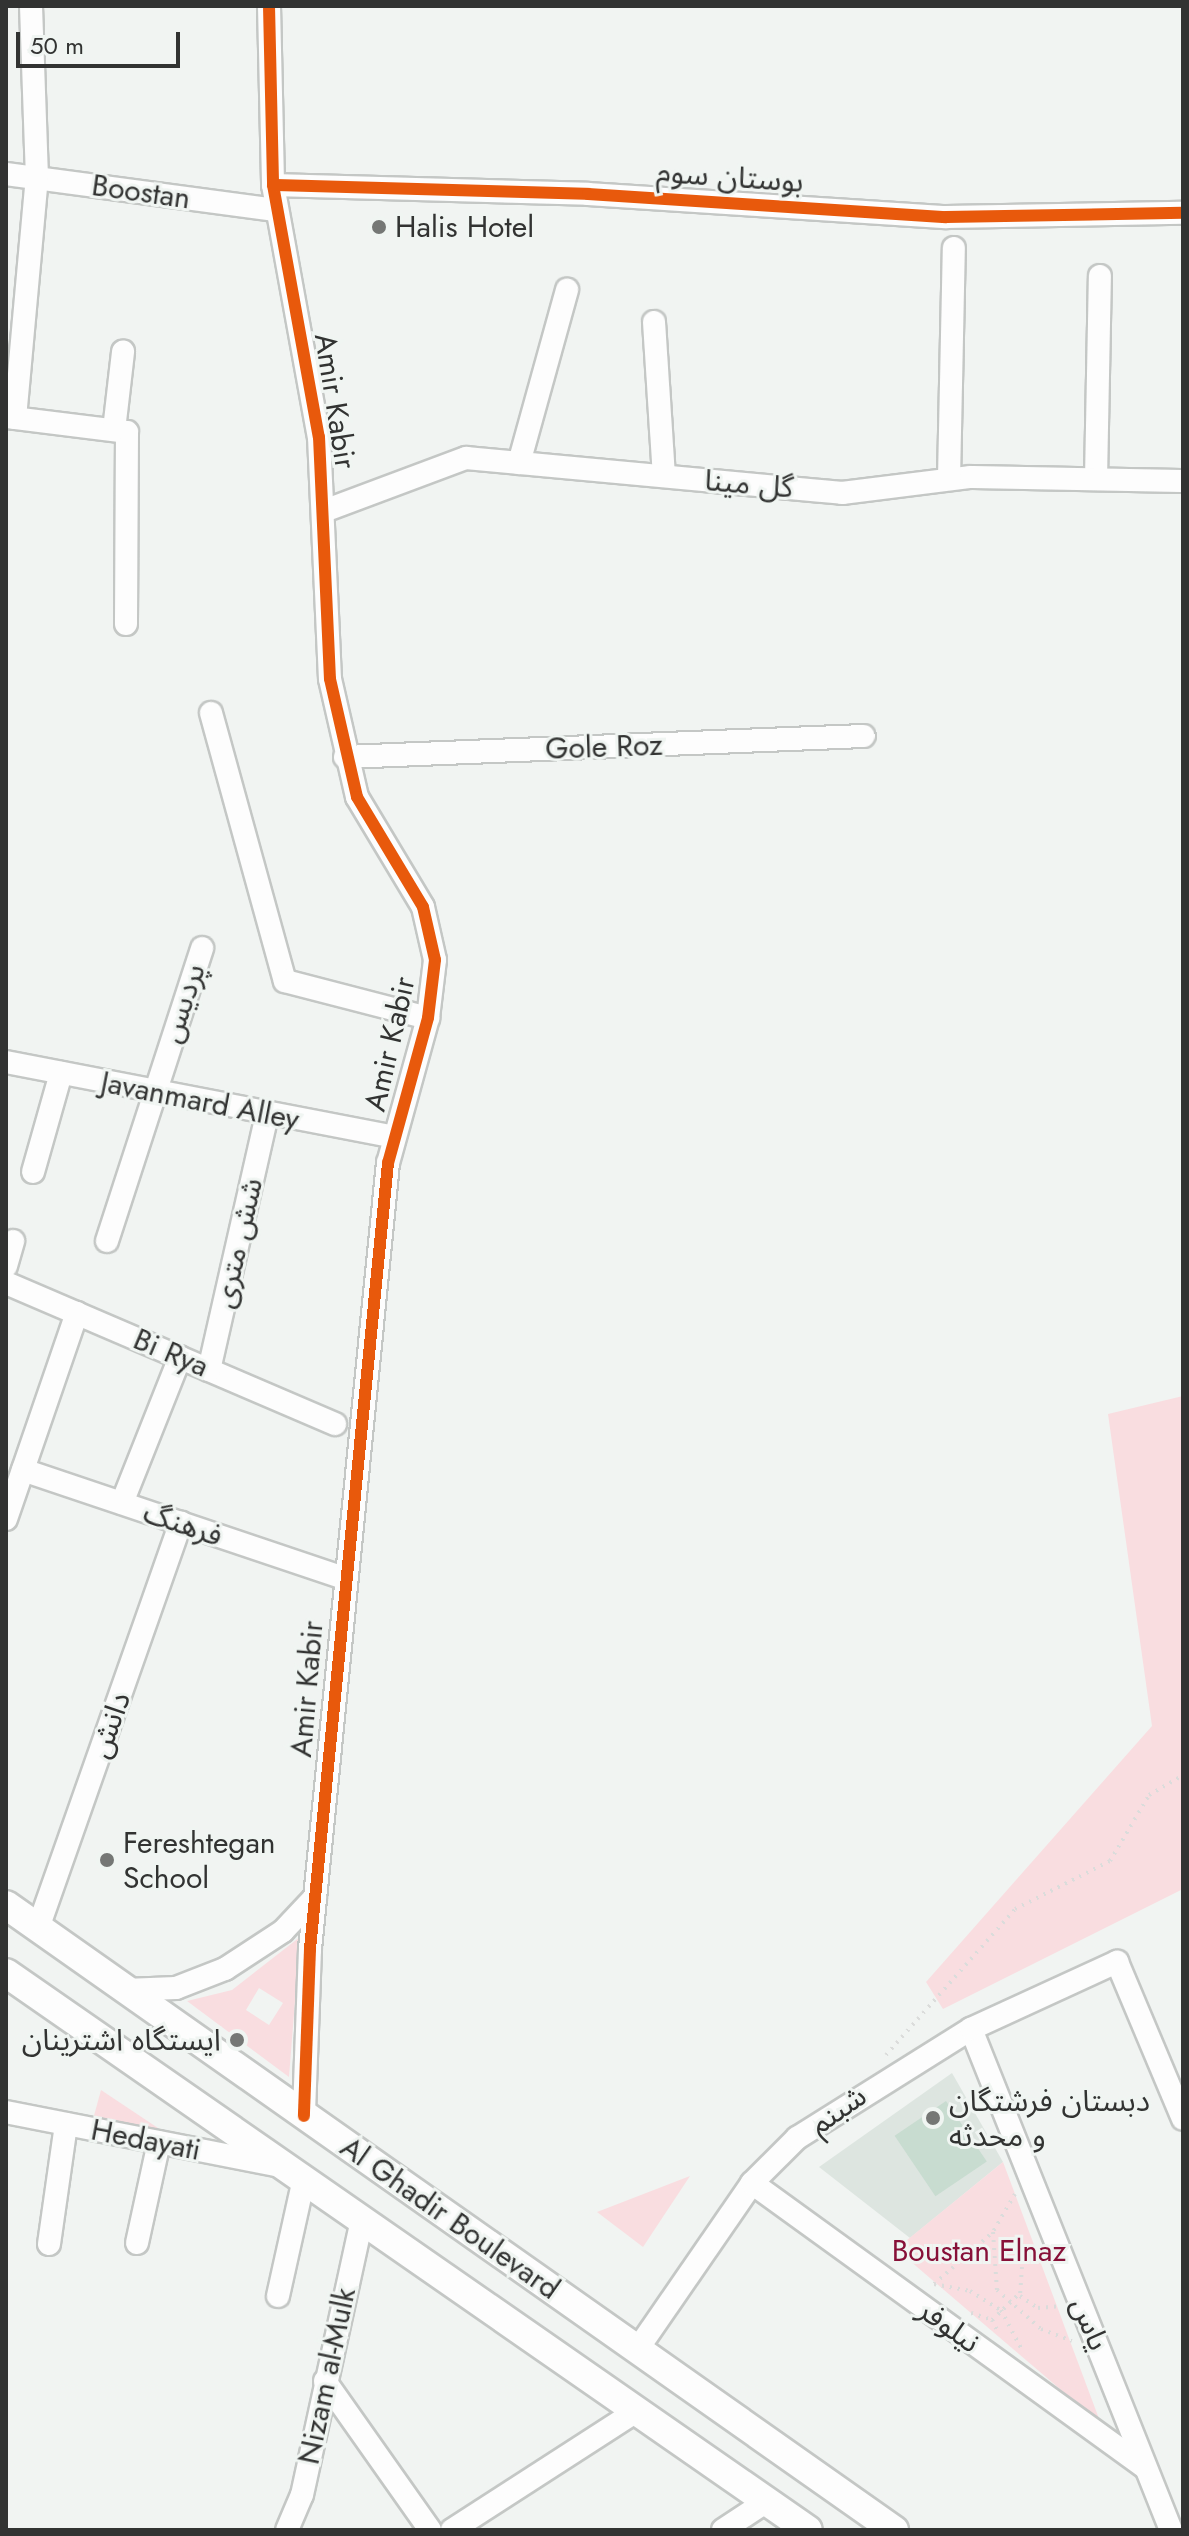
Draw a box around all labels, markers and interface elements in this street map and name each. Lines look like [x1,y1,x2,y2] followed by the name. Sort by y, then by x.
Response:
[20,16,184,66] scale bar
[30,28,84,63] text: 50 m
[655,154,805,200] street label: بوستان سوم
[89,167,193,217] street label: Boostan
[395,209,534,245] place label: Halis Hotel
[370,218,388,236] marker: Halis Hotel
[307,331,363,471] street label: Amir Kabir
[703,462,795,506] street label: گل مینا
[545,727,663,767] street label: Gole Roz
[153,959,213,1047] street label: پردیس
[357,973,423,1115] street label: Amir Kabir
[98,1064,302,1138] street label: Javanmard Alley
[206,1175,270,1311] street label: شش متری
[128,1321,214,1385] street label: Bi Rya
[139,1494,227,1554] street label: فرهنگ
[283,1619,331,1759] street label: Amir Kabir
[82,1687,138,1763] street label: دانش
[123,1825,276,1896] place label: Fereshtegan School
[98,1851,116,1869] marker: Fereshtegan School
[22,2022,221,2058] place label: ایستگاه اشترینان
[228,2031,246,2049] marker: ایستگاه اشترینان
[803,2078,873,2142] street label: شبنم
[949,2083,1150,2154] place label: دبستان فرشتگان و محدثه
[924,2109,942,2127] marker: دبستان فرشتگان و محدثه
[88,2112,204,2168] street label: Hedayati
[334,2129,566,2307] street label: Al Ghadir Boulevard
[892,2233,1066,2269] park label: Boustan Elnaz
[291,2284,363,2468] street label: Nizam al-Mulk
[911,2292,987,2360] street label: نیلوفر
[1063,2292,1117,2356] street label: یاس

